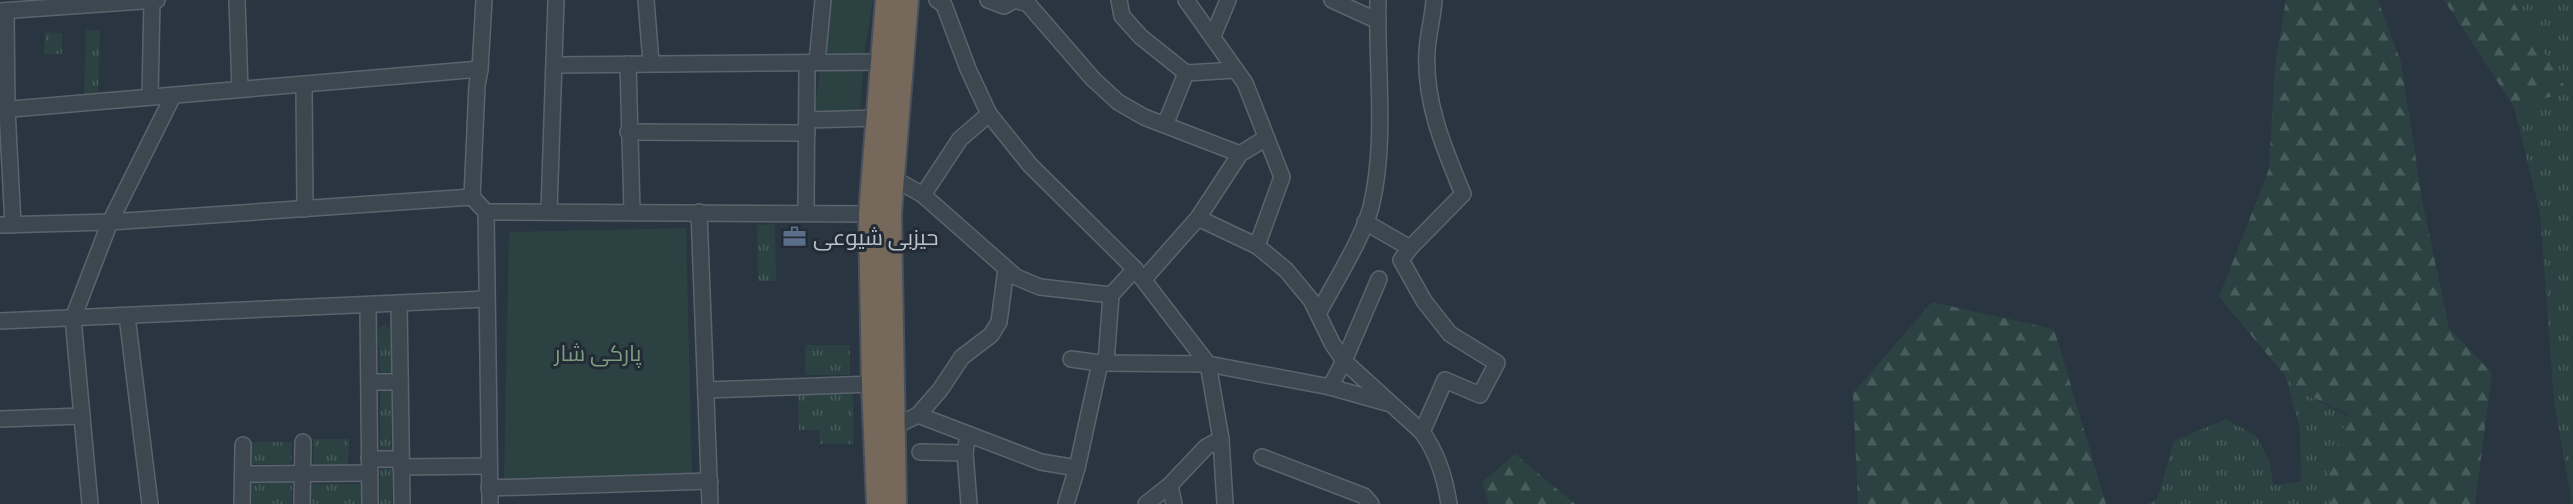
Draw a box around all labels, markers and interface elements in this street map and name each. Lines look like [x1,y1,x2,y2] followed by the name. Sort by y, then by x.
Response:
[782,224,808,250] office icon: حیزبی شیوعی
[813,224,938,251] place label: حیزبی شیوعی
[553,340,642,368] park label: پاركى شار

